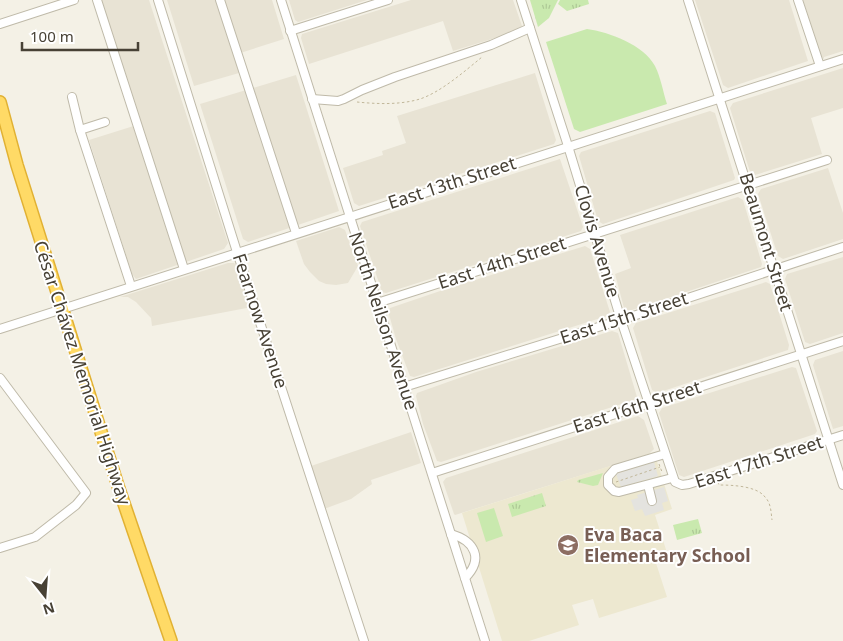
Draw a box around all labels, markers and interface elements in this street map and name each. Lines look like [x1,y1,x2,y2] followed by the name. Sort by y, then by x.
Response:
[22,20,139,52] scale bar
[30,26,74,46] text: 100 m
[385,150,519,214] street label: East 13th Street
[735,170,800,314] street label: Beaumont Street
[569,181,627,300] street label: Clovis Avenue
[344,229,424,413] street label: North Neilson Avenue
[435,230,569,294] street label: East 14th Street
[29,237,137,509] street label: César Chávez Memorial Highway
[228,250,294,391] street label: Fearnow Avenue
[557,285,691,349] street label: East 15th Street
[570,374,704,438] street label: East 16th Street
[692,429,826,493] street label: East 17th Street
[584,522,751,567] place label: Eva Baca Elementary School
[556,533,580,557] school or university icon: Eva Baca Elementary School
[20,571,70,621] north arrow
[41,598,57,620] text: N

